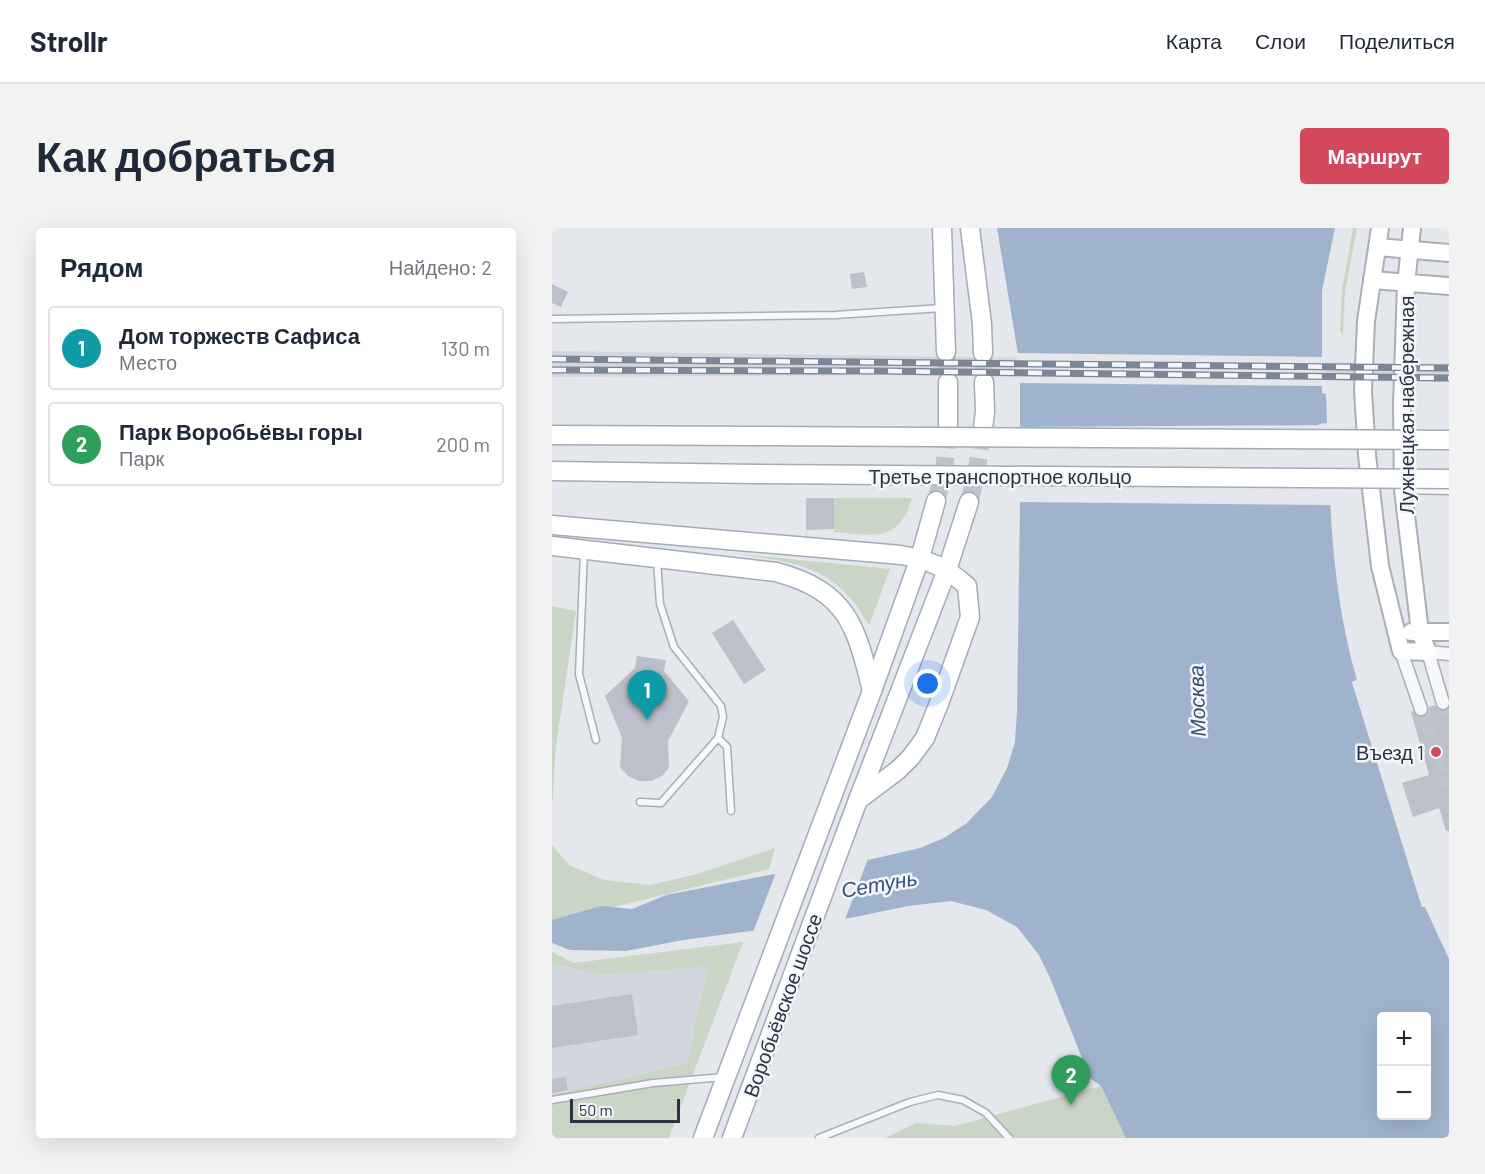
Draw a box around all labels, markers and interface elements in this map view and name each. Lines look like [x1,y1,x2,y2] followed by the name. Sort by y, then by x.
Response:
[30,24,108,58] text: Strollr
[1166,28,1222,53] text: Карта
[1255,28,1306,53] text: Слои
[1339,28,1455,53] text: Поделиться
[1300,128,1449,184] button: Маршрут
[36,130,336,180] text: Как добраться
[60,251,143,282] text: Рядом
[389,255,492,279] text: Найдено: 2
[1394,296,1418,514] street label: Лужнецкая набережная
[119,322,360,348] text: Дом торжеств Сафиса
[78,336,85,360] text: 1
[441,336,490,360] text: 130 m
[119,350,177,374] text: Место
[119,418,363,444] text: Парк Воробьёвы горы
[76,432,87,456] text: 2
[436,432,490,456] text: 200 m
[119,446,164,470] text: Парк
[868,464,1132,488] street label: Третье транспортное кольцо
[1182,665,1210,737] water label: Москва
[913,669,942,698] your location
[628,670,667,720] pin: 1
[1356,740,1424,764] place label: Въезд 1
[1429,745,1443,759] marker: Въезд 1
[839,864,919,902] water label: Сетунь
[738,910,826,1100] street label: Воробьёвское шоссе
[1377,1012,1431,1120] map controls
[1377,1012,1431,1066] button: +
[1052,1056,1090,1105] pin: 2
[1377,1066,1431,1120] button: −
[570,1096,680,1124] scale bar
[579,1100,613,1119] text: 50 m

